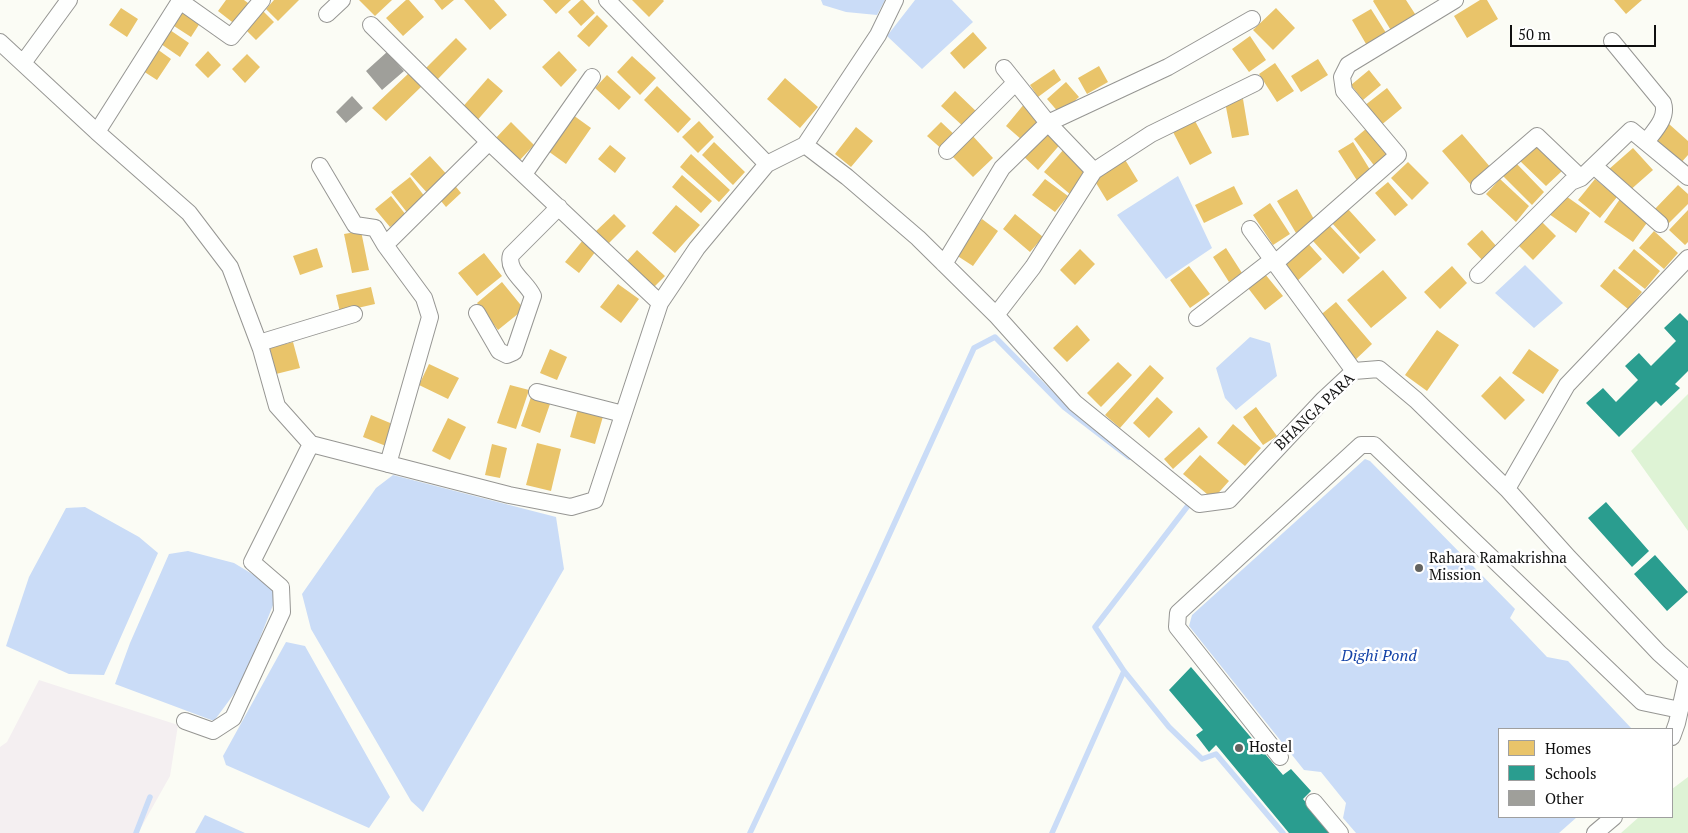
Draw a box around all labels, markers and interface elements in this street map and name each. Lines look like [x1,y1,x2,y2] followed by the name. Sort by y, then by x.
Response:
[1513,15,1659,47] scale bar
[1518,24,1551,44] text: 50 m
[1272,370,1358,454] street label: BHANGA PARA
[1429,550,1567,585] place label: Rahara Ramakrishna Mission
[1413,562,1425,574] marker: Rahara Ramakrishna Mission
[1341,646,1417,666] water label: Dighi Pond
[1498,728,1673,818] legend
[1545,738,1591,758] text: Homes
[1249,739,1292,757] place label: Hostel
[1233,742,1245,754] marker: Hostel
[1545,763,1596,783] text: Schools
[1545,788,1584,808] text: Other

